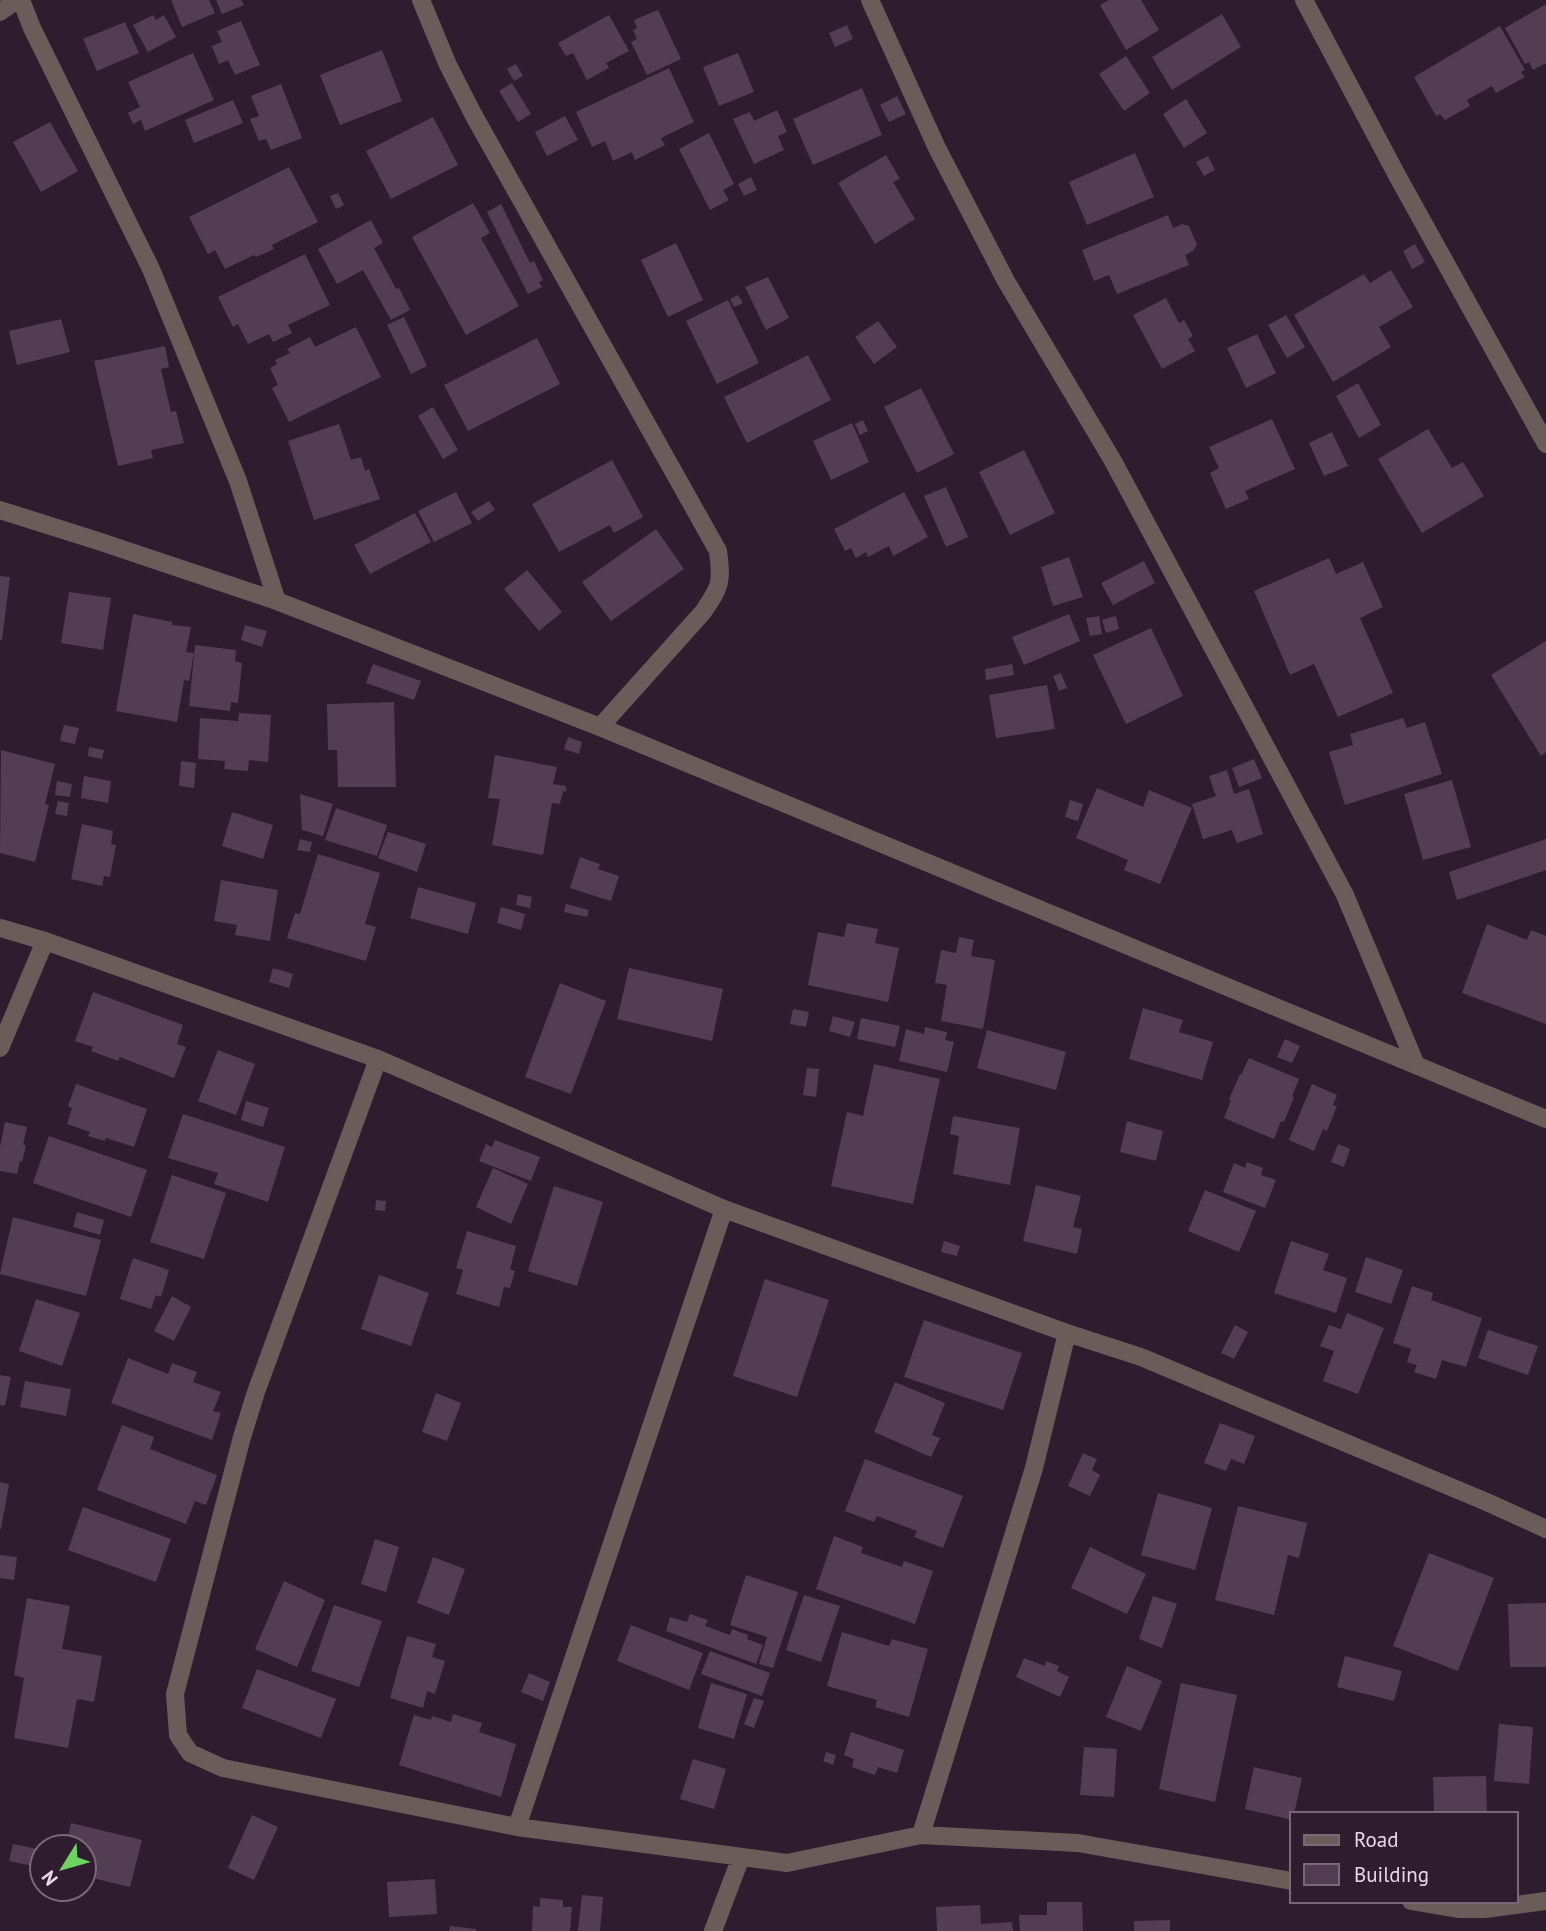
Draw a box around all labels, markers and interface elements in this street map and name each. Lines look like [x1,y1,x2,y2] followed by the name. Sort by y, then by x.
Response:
[1290,1812,1518,1903] legend
[1354,1826,1398,1853] text: Road
[28,1833,98,1903] north arrow
[1354,1861,1429,1888] text: Building
[36,1866,63,1890] text: N

